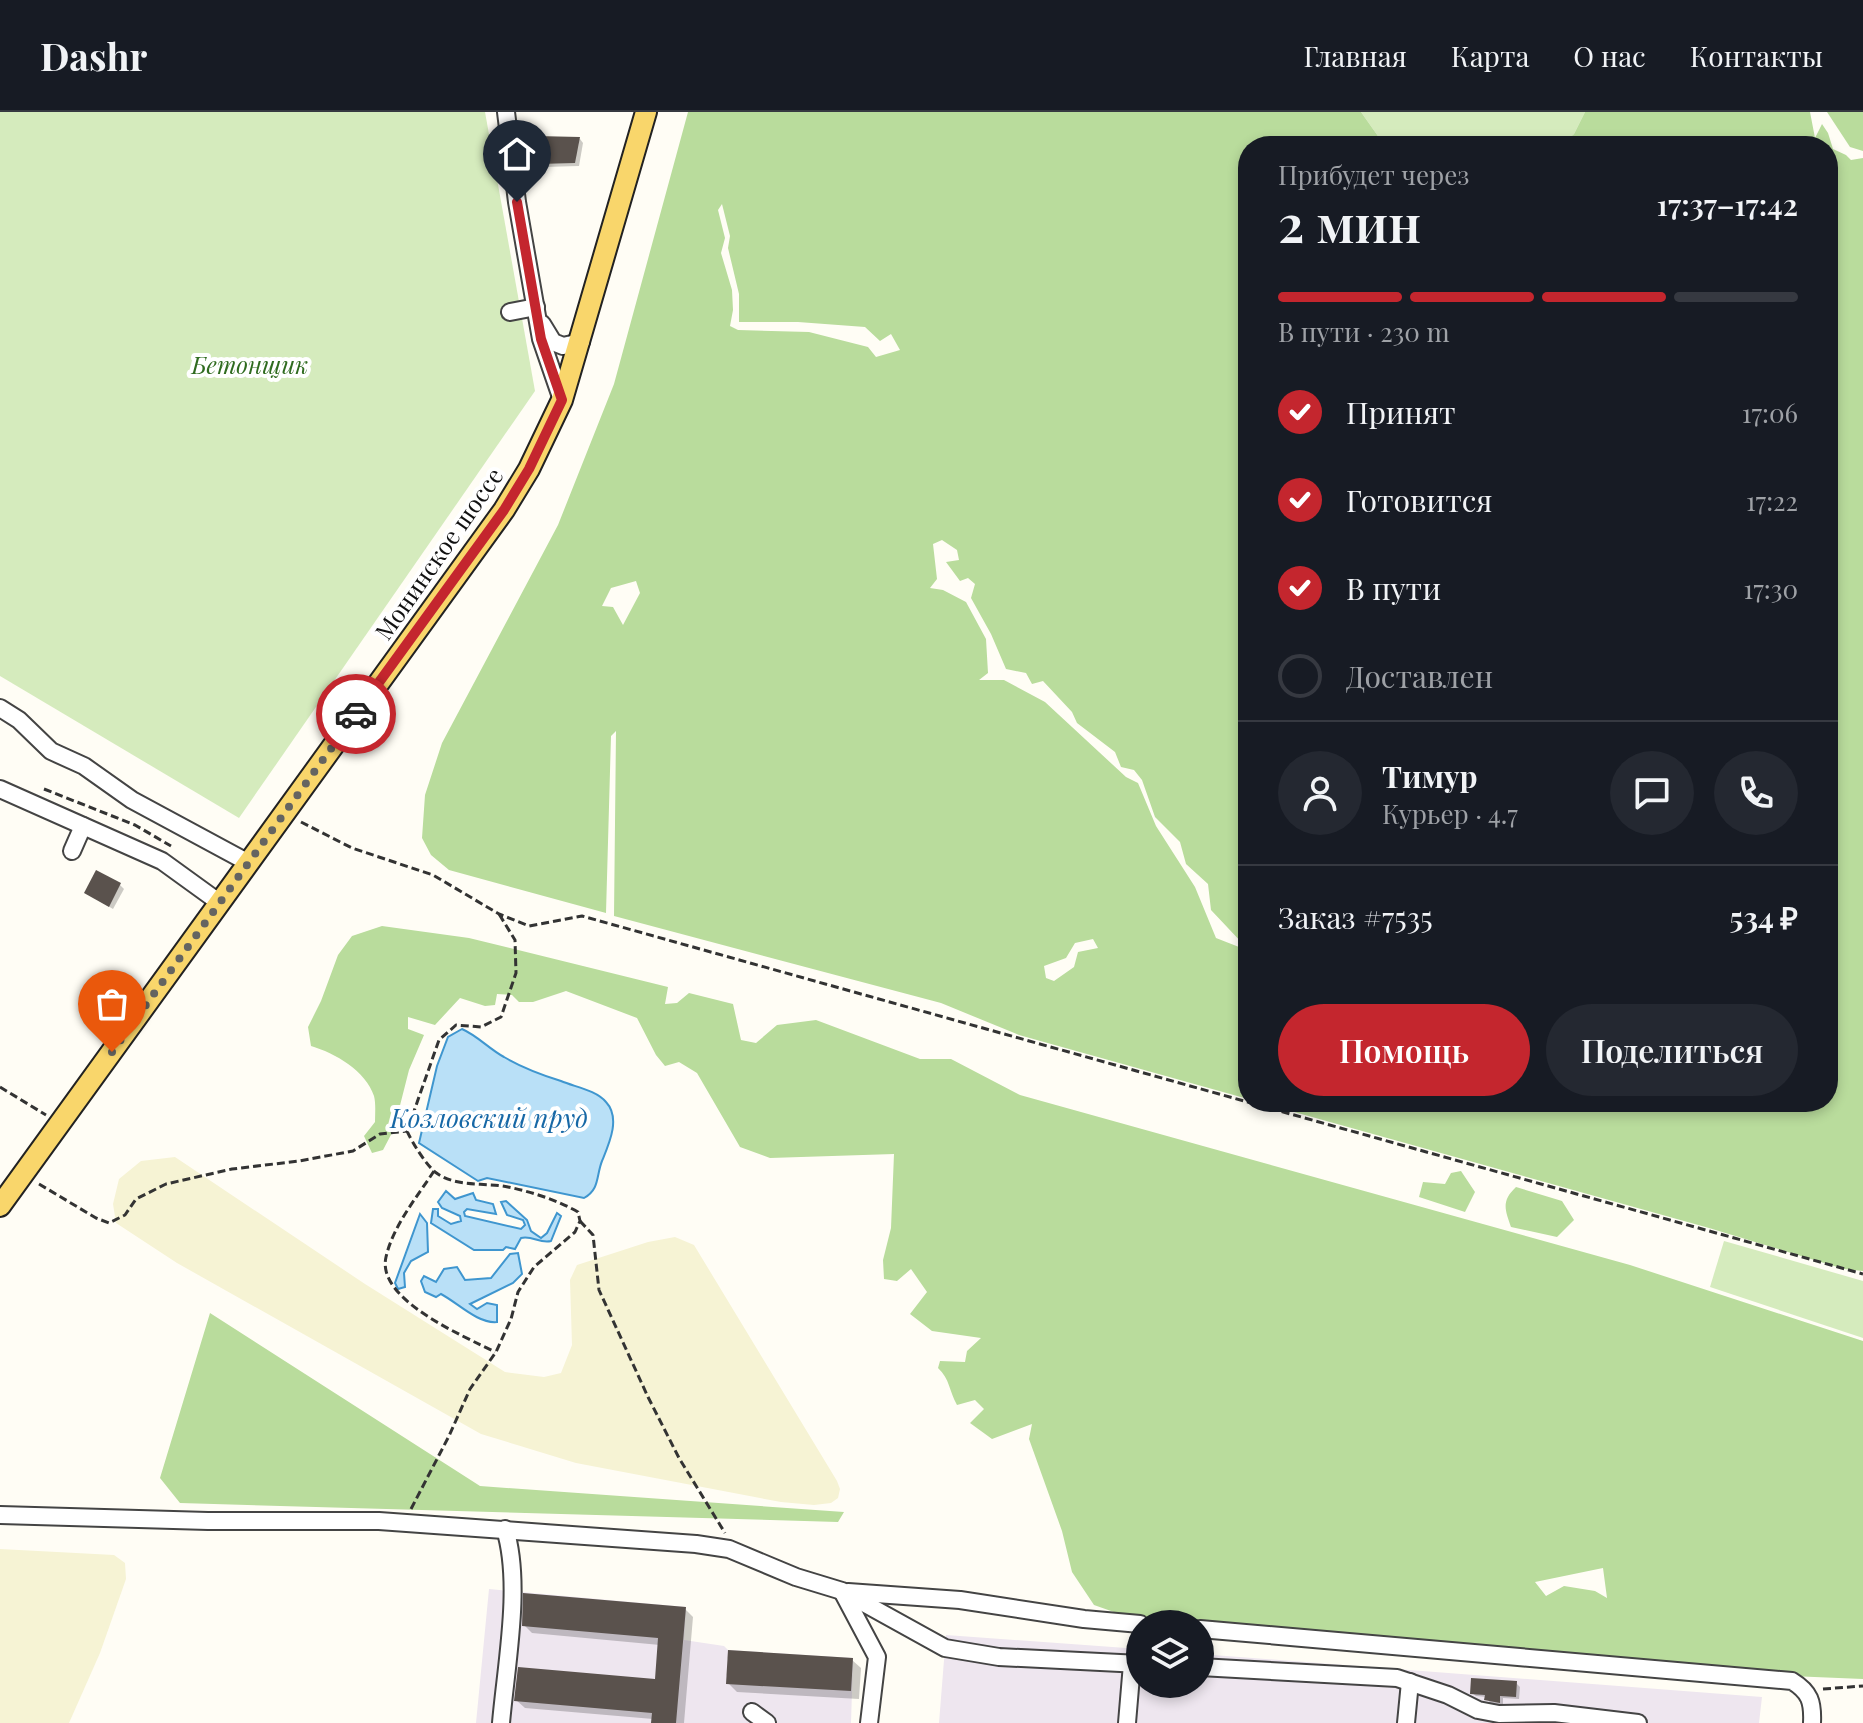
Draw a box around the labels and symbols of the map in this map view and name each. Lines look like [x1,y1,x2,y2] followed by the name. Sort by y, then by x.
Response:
[483,120,551,202] pin
[190,348,309,380] park label: Бетонщик
[367,461,509,645] street label: Монинское шоссе
[316,674,396,754] courier
[78,970,146,1052] pin
[389,1100,588,1135] water label: Козловский пруд

